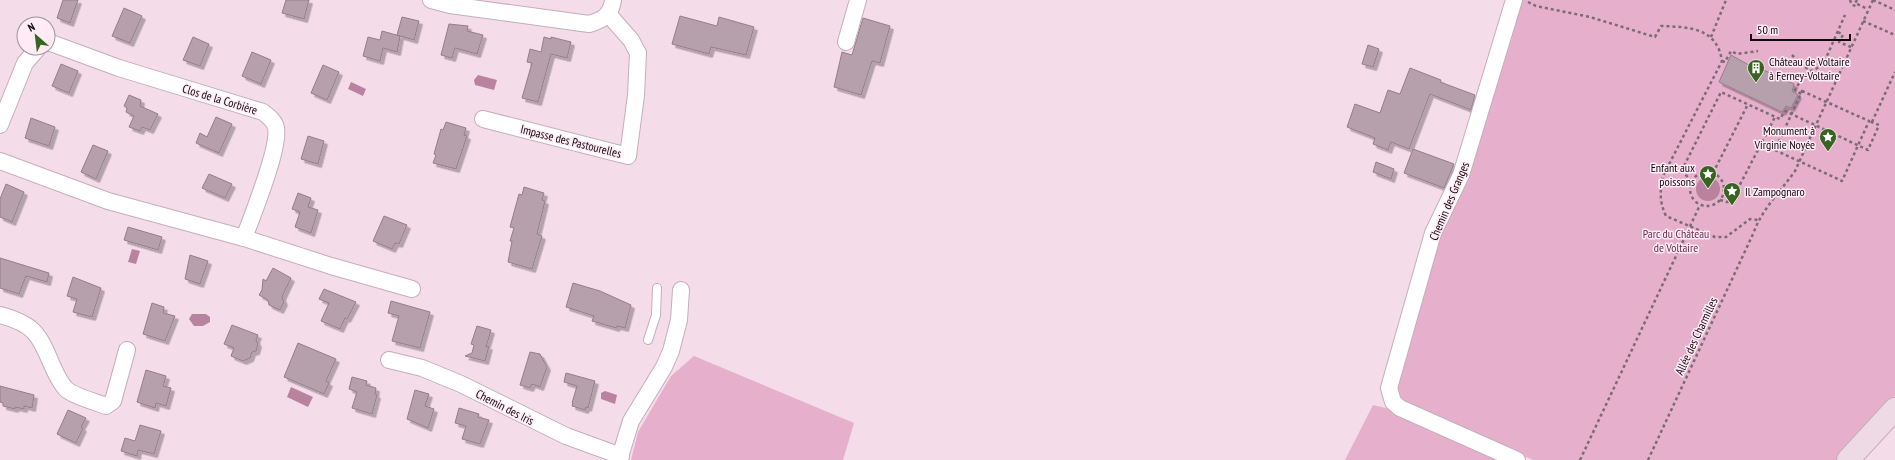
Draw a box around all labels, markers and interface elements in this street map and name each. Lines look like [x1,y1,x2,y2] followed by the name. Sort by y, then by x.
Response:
[16,16,56,56] north arrow
[1751,16,1850,42] scale bar
[25,20,37,35] text: N
[1757,22,1778,37] text: 50 m
[1769,54,1850,83] place label: Château de Voltaire à Ferney-Voltaire
[1746,58,1766,83] building icon: Château de Voltaire à Ferney-Voltaire
[181,80,259,118] street label: Clos de la Corbière
[519,121,623,161] street label: Impasse des Pastourelles
[1754,123,1815,152] place label: Monument à Virginie Noyée
[1818,127,1838,152] place icon: Monument à Virginie Noyée
[1426,159,1472,243] street label: Chemin des Granges
[1651,160,1695,189] place label: Enfant aux poissons
[1698,164,1718,189] place icon: Enfant aux poissons
[1722,181,1742,206] place icon: Il Zampognaro
[1745,184,1805,199] place label: Il Zampognaro
[1643,226,1709,255] park label: Parc du Château de Voltaire
[1671,295,1721,377] street label: Allée des Charmilles
[473,386,537,428] street label: Chemin des Iris

